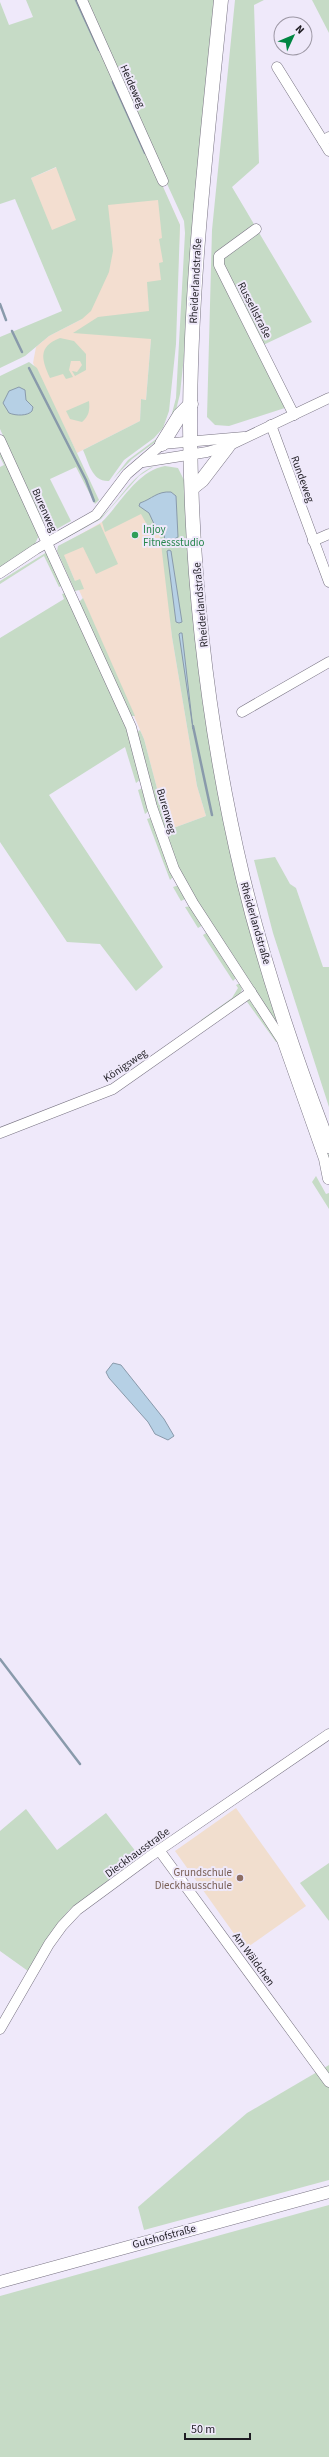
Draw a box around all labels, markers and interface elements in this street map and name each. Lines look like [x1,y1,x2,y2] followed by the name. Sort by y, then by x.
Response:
[273,16,313,56] north arrow
[292,22,308,37] text: N
[116,62,149,111] street label: Heideweg
[186,238,205,324] street label: Rheiderlandstraße
[234,279,275,342] street label: Russellstraße
[287,454,318,505] street label: Rundeweg
[28,486,61,535] street label: Burenweg
[143,522,204,550] place label: Injoy Fitnessstudio
[130,530,140,540] marker: Injoy Fitnessstudio
[189,561,212,648] street label: Rheiderlandstraße
[153,787,180,836] street label: Burenweg
[237,880,275,967] street label: Rheiderlandstraße
[100,1045,151,1086] street label: Königsweg
[102,1824,173,1881] street label: Dieckhausstraße
[155,1865,233,1893] place label: Grundschule Dieckhausschule
[235,1873,245,1883] marker: Grundschule Dieckhausschule
[229,1930,278,1989] street label: Am Wäldchen
[131,2221,198,2252] street label: Gutshofstraße
[185,2415,250,2441] scale bar
[191,2421,215,2438] text: 50 m

